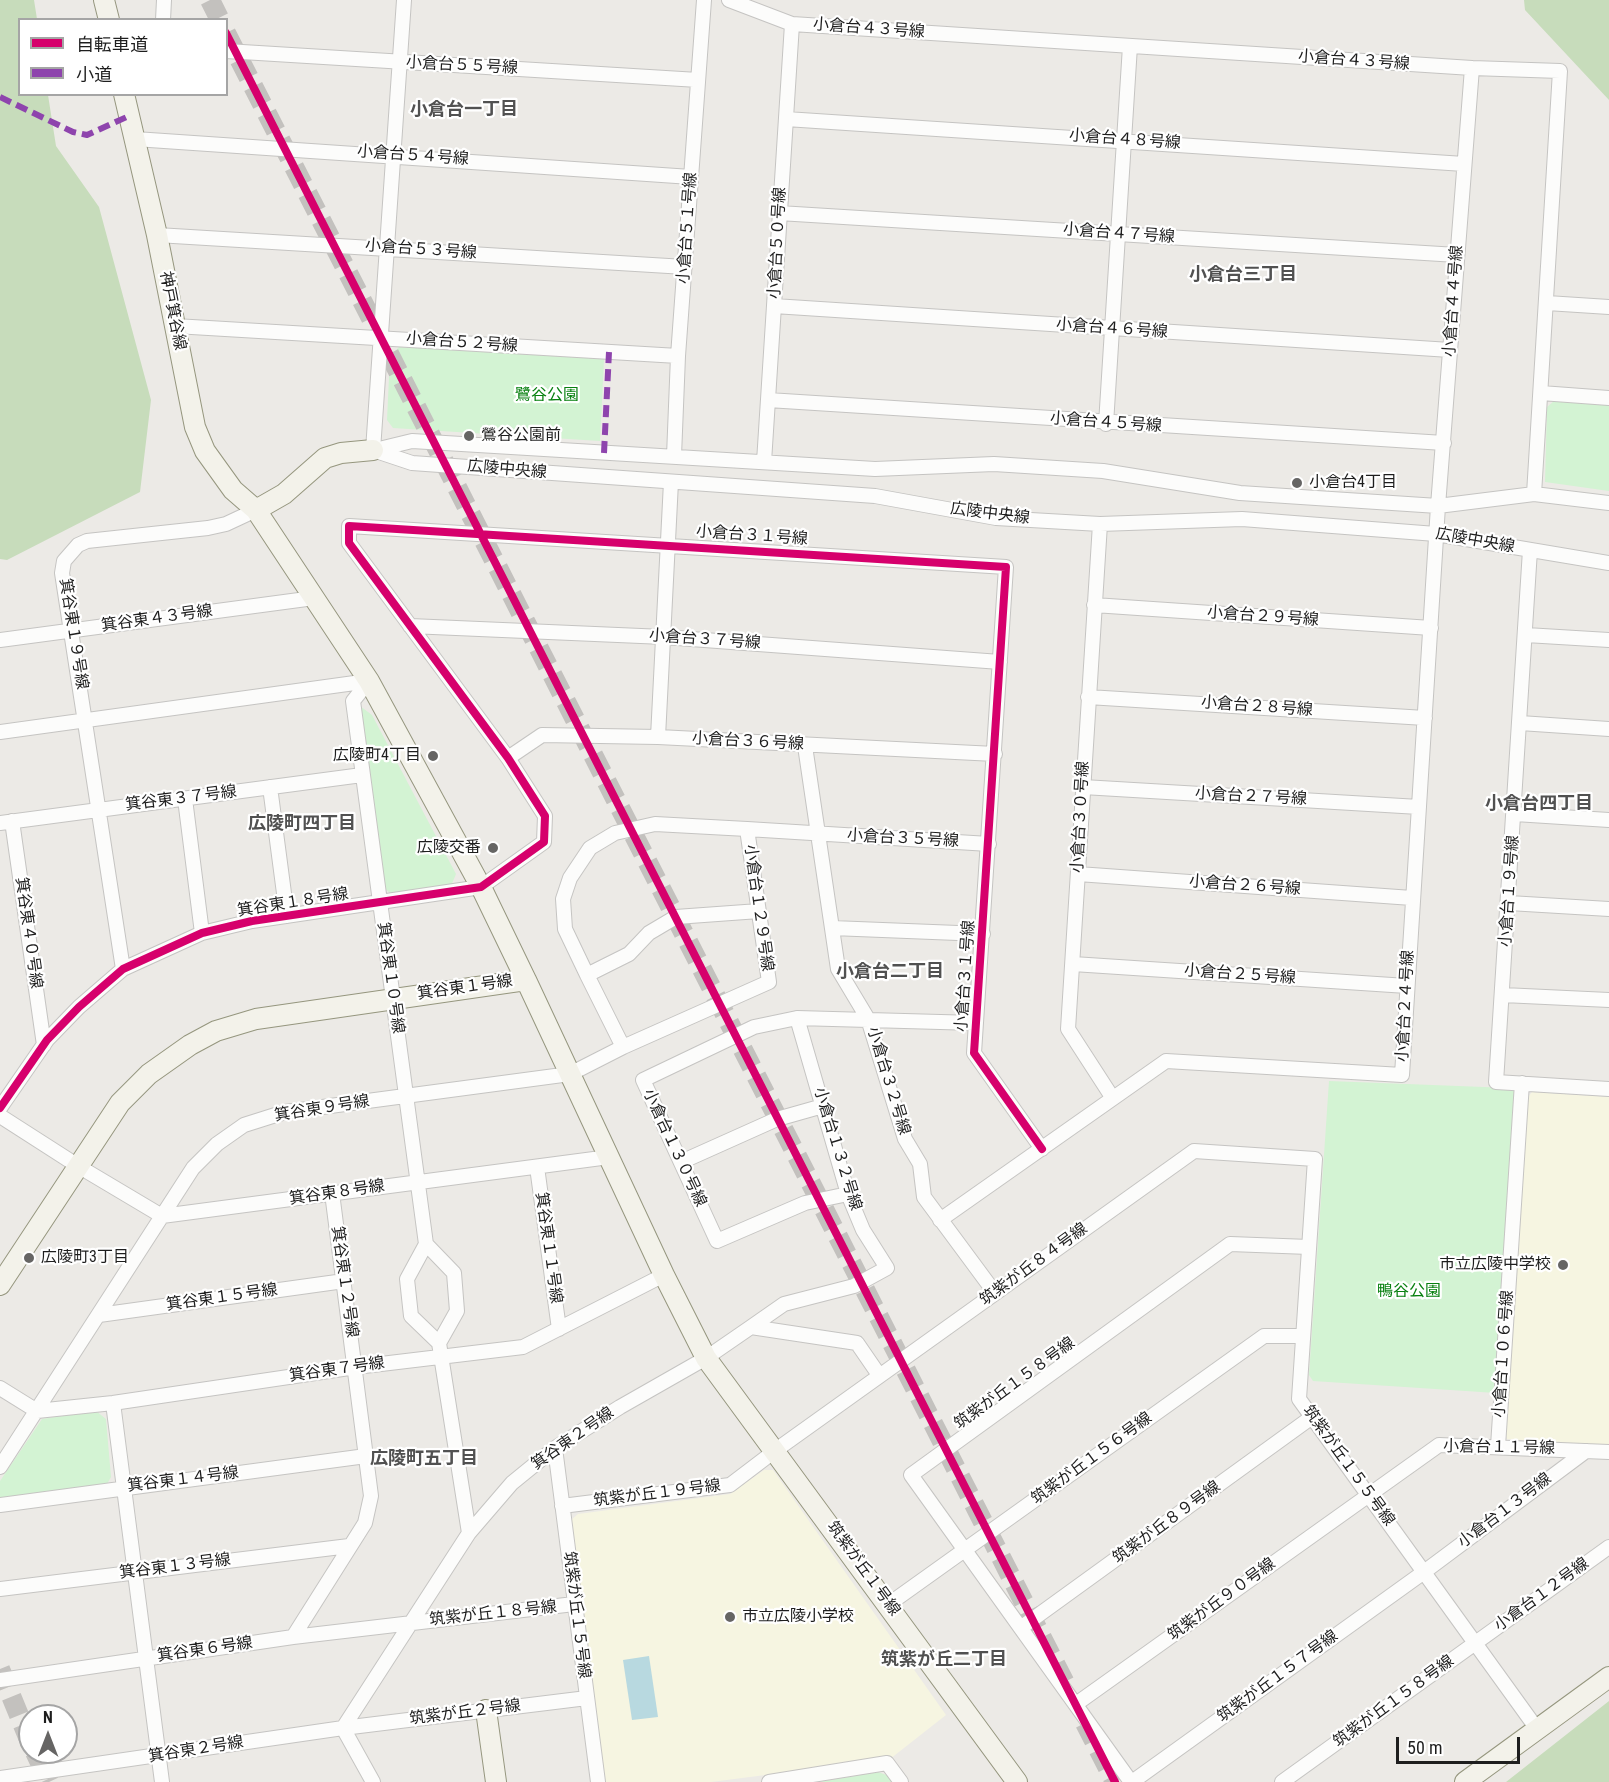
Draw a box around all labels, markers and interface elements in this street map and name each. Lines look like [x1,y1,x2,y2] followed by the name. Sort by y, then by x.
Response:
[812,16,926,42] street label: 小倉台４３号線
[18,18,228,96] legend
[76,34,148,55] text: 自転車道
[1297,48,1411,74] street label: 小倉台４３号線
[406,53,518,79] street label: 小倉台５５号線
[76,64,112,85] text: 小道
[410,99,518,121] district label: 小倉台一丁目
[1068,127,1182,153] street label: 小倉台４８号線
[356,143,470,169] street label: 小倉台５４号線
[675,171,701,285] street label: 小倉台５１号線
[765,187,791,299] street label: 小倉台５０号線
[1062,221,1176,247] street label: 小倉台４７号線
[364,237,478,263] street label: 小倉台５３号線
[1441,244,1467,358] street label: 小倉台４４号線
[1189,264,1297,286] district label: 小倉台三丁目
[155,270,189,352] street label: 神戸箕谷線
[1055,316,1169,342] street label: 小倉台４６号線
[405,330,519,356] street label: 小倉台５２号線
[515,386,579,406] park label: 鷺谷公園
[1049,410,1163,436] street label: 小倉台４５号線
[481,426,561,446] place label: 鶯谷公園前
[462,429,476,443] marker: 鶯谷公園前
[466,457,548,483] street label: 広陵中央線
[1309,473,1397,493] place label: 小倉台4丁目
[1290,476,1304,490] marker: 小倉台4丁目
[949,500,1031,528] street label: 広陵中央線
[695,523,809,549] street label: 小倉台３１号線
[1434,525,1516,557] street label: 広陵中央線
[55,577,91,691] street label: 箕谷東１９号線
[100,602,214,636] street label: 箕谷東４３号線
[1206,604,1320,630] street label: 小倉台２９号線
[648,627,762,653] street label: 小倉台３７号線
[1200,694,1314,720] street label: 小倉台２８号線
[692,729,804,755] street label: 小倉台３６号線
[333,746,421,766] place label: 広陵町4丁目
[426,749,440,763] marker: 広陵町4丁目
[1068,761,1094,873] street label: 小倉台３０号線
[124,783,238,815] street label: 箕谷東３７号線
[1195,784,1307,810] street label: 小倉台２７号線
[1485,793,1593,815] district label: 小倉台四丁目
[248,813,356,835] district label: 広陵町四丁目
[847,826,959,852] street label: 小倉台３５号線
[1497,834,1523,948] street label: 小倉台１９号線
[417,838,481,858] place label: 広陵交番
[486,841,500,855] marker: 広陵交番
[740,843,776,973] street label: 小倉台１２９号線
[1188,873,1302,899] street label: 小倉台２６号線
[11,876,45,990] street label: 箕谷東４０号線
[236,885,350,921] street label: 箕谷東１８号線
[953,919,979,1033] street label: 小倉台３１号線
[373,921,407,1035] street label: 箕谷東１０号線
[1393,950,1419,1062] street label: 小倉台２４号線
[836,961,944,983] district label: 小倉台二丁目
[1183,962,1297,988] street label: 小倉台２５号線
[416,972,514,1004] street label: 箕谷東１号線
[862,1025,914,1137] street label: 小倉台３２号線
[809,1085,865,1213] street label: 小倉台１３２号線
[638,1086,710,1210] street label: 小倉台１３０号線
[273,1092,371,1126] street label: 箕谷東９号線
[288,1177,386,1209] street label: 箕谷東８号線
[531,1191,565,1305] street label: 箕谷東１１号線
[977,1220,1091,1310] street label: 筑紫が丘８４号線
[327,1225,361,1339] street label: 箕谷東１２号線
[41,1248,129,1268] place label: 広陵町3丁目
[22,1251,36,1265] marker: 広陵町3丁目
[1439,1255,1551,1275] place label: 市立広陵中学校
[1556,1258,1570,1272] marker: 市立広陵中学校
[165,1281,279,1315] street label: 箕谷東１５号線
[1377,1282,1441,1302] park label: 鴨谷公園
[1490,1289,1518,1419] street label: 小倉台１０６号線
[951,1334,1079,1434] street label: 筑紫が丘１５８号線
[288,1354,386,1386] street label: 箕谷東７号線
[1298,1402,1398,1530] street label: 筑紫が丘１５５号線
[528,1404,618,1474] street label: 箕谷東２号線
[1028,1409,1156,1509] street label: 筑紫が丘１５６号線
[1443,1437,1555,1459] street label: 小倉台１１号線
[370,1448,478,1470] district label: 広陵町五丁目
[126,1464,240,1496] street label: 箕谷東１４号線
[1454,1470,1556,1552] street label: 小倉台１３号線
[592,1477,722,1511] street label: 筑紫が丘１９号線
[1110,1478,1224,1568] street label: 筑紫が丘８９号線
[822,1518,904,1620] street label: 筑紫が丘１号線
[559,1550,593,1680] street label: 筑紫が丘１５号線
[118,1551,232,1583] street label: 箕谷東１３号線
[1491,1554,1593,1636] street label: 小倉台１２号線
[1165,1555,1279,1645] street label: 筑紫が丘９０号線
[428,1598,558,1630] street label: 筑紫が丘１８号線
[742,1607,854,1627] place label: 市立広陵小学校
[723,1610,737,1624] marker: 市立広陵小学校
[1214,1627,1342,1727] street label: 筑紫が丘１５７号線
[156,1634,254,1666] street label: 箕谷東６号線
[881,1649,1007,1671] district label: 筑紫が丘二丁目
[1330,1652,1458,1752] street label: 筑紫が丘１５８号線
[408,1697,522,1729] street label: 筑紫が丘２号線
[18,1704,78,1764] north arrow
[43,1708,53,1727] text: N
[1399,1725,1524,1763] scale bar
[147,1733,245,1767] street label: 箕谷東２号線
[1407,1737,1442,1758] text: 50 m

